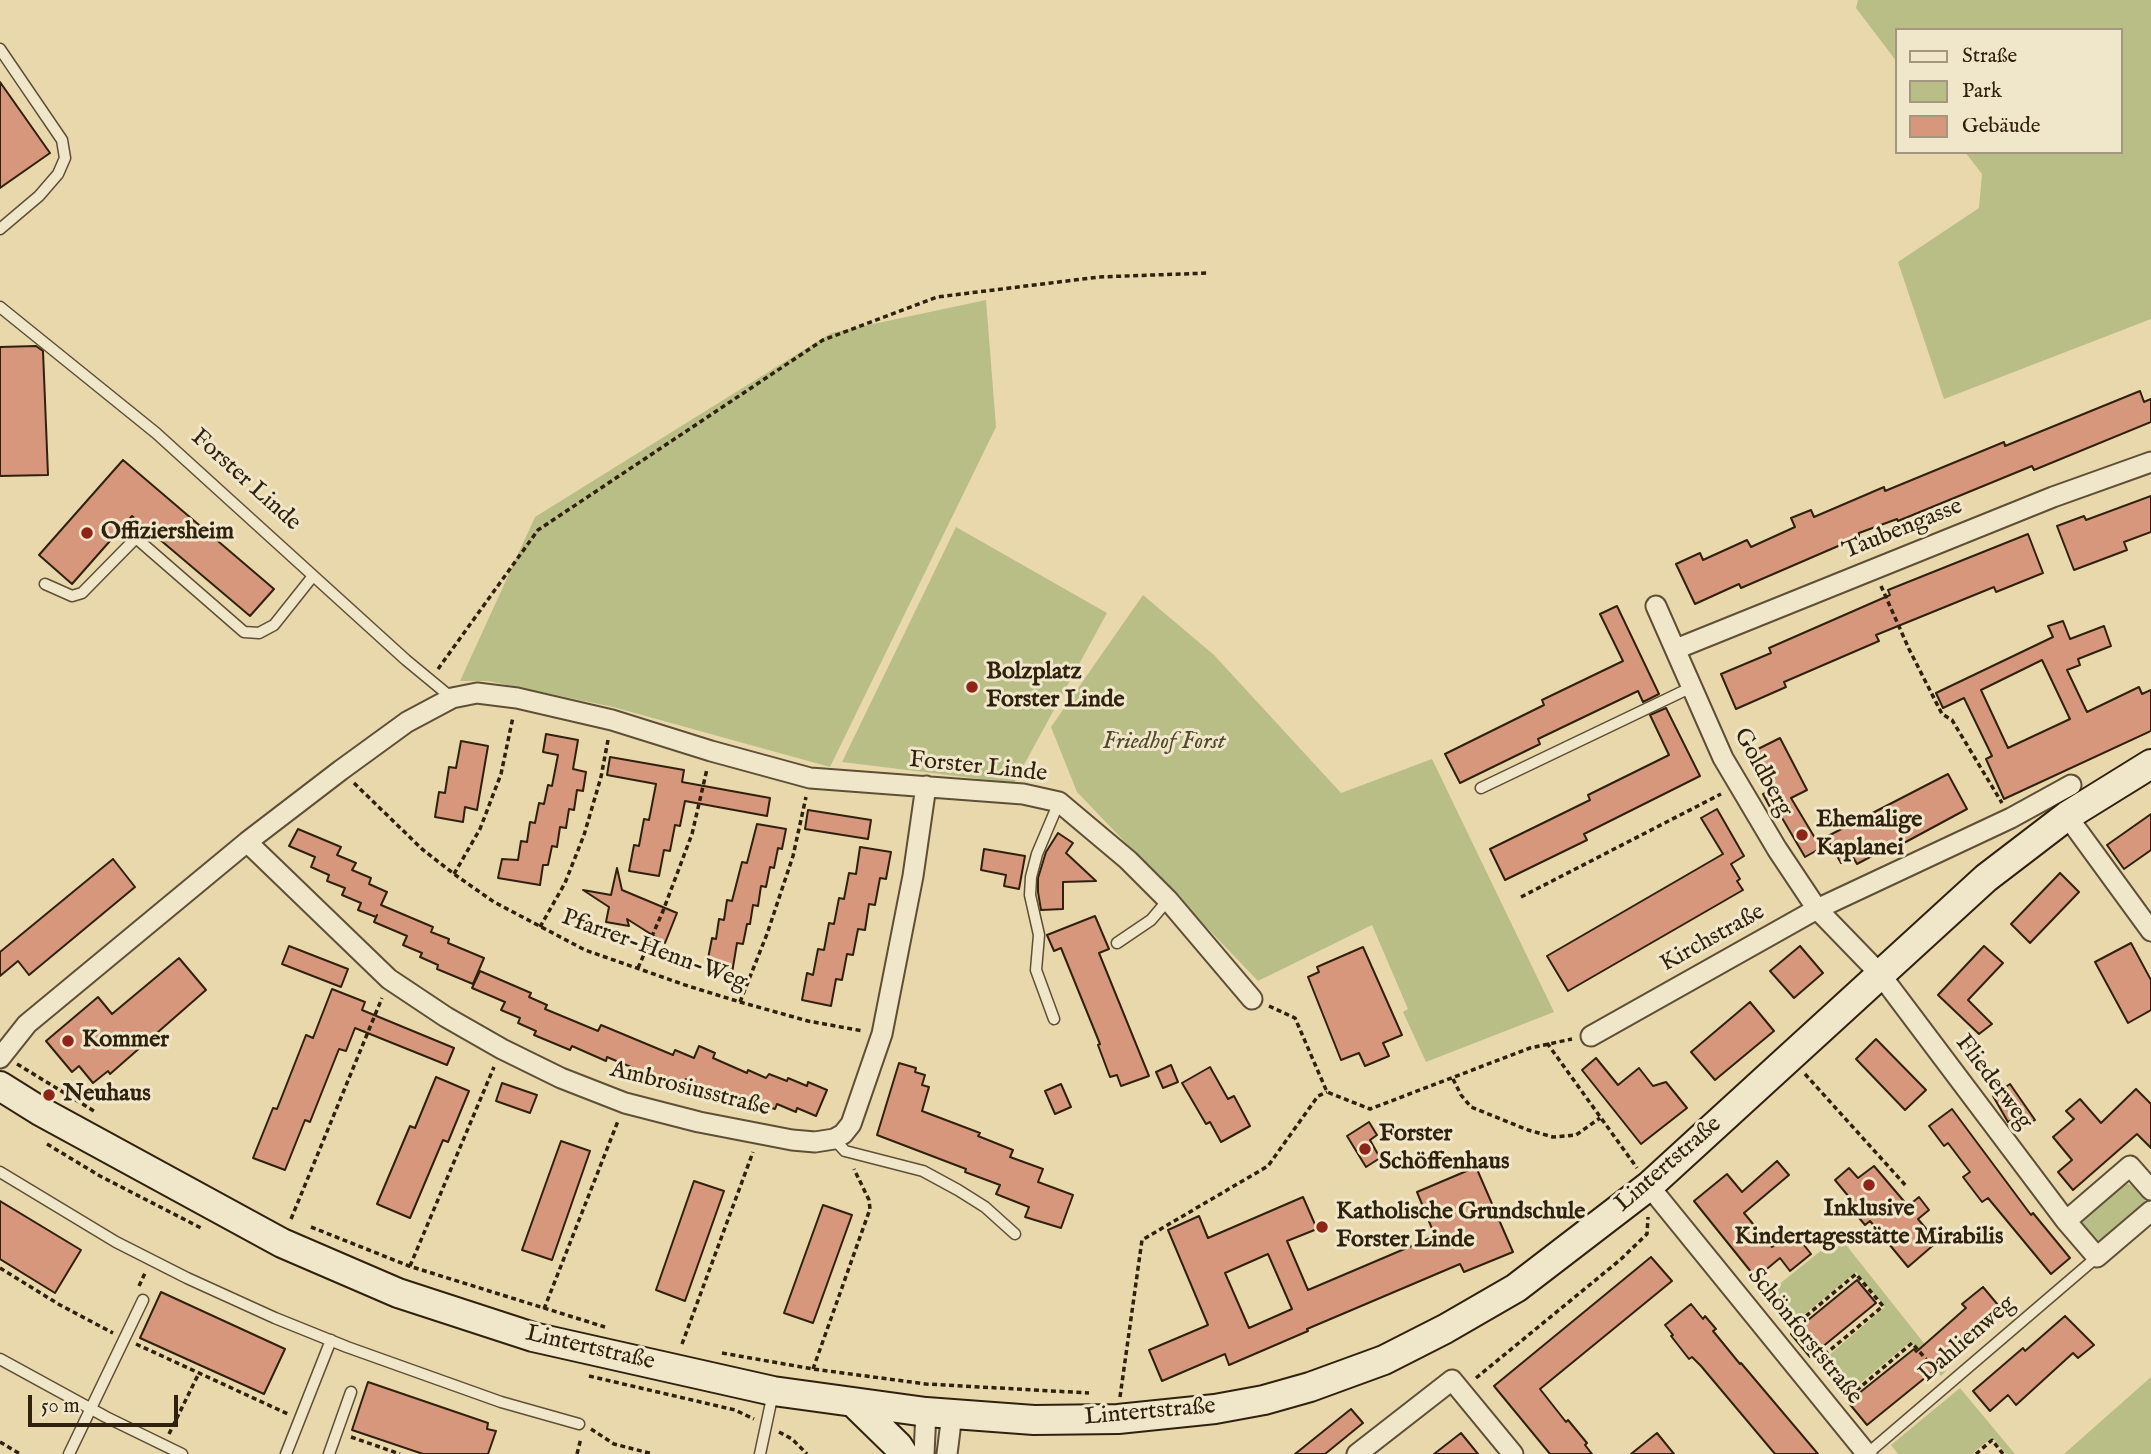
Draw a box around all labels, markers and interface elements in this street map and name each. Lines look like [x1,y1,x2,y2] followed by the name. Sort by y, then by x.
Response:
[1896,28,2123,154] legend
[1962,43,2017,70] text: Straße
[1962,78,2002,105] text: Park
[1962,113,2040,140] text: Gebäude
[184,424,306,538] street label: Forster Linde
[1839,493,1967,567] street label: Taubengasse
[101,519,234,547] place label: Offiziersheim
[79,525,95,541] marker: Offiziersheim
[986,659,1125,715] place label: Bolzplatz Forster Linde
[964,679,980,695] marker: Bolzplatz Forster Linde
[1726,724,1798,822] street label: Goldberg
[1102,729,1226,757] park label: Friedhof Forst
[908,746,1048,790] street label: Forster Linde
[1816,807,1922,863] place label: Ehemalige Kaplanei
[1794,827,1810,843] marker: Ehemalige Kaplanei
[1656,899,1770,979] street label: Kirchstraße
[557,904,751,998] street label: Pfarrer-Henn-Weg
[82,1027,169,1055] place label: Kommer
[1948,1030,2038,1136] street label: Fliederweg
[60,1033,76,1049] marker: Kommer
[607,1056,773,1124] street label: Ambrosiusstraße
[63,1081,151,1109] place label: Neuhaus
[41,1087,57,1103] marker: Neuhaus
[1610,1111,1728,1219] street label: Lintertstraße
[1379,1121,1509,1177] place label: Forster Schöffenhaus
[1357,1141,1373,1157] marker: Forster Schöffenhaus
[1861,1177,1877,1193] marker: Inklusive Kindertagesstätte Mirabilis
[1735,1196,2003,1252] place label: Inklusive Kindertagesstätte Mirabilis
[1336,1199,1585,1255] place label: Katholische Grundschule Forster Linde
[1314,1219,1330,1235] marker: Katholische Grundschule Forster Linde
[1740,1263,1868,1411] street label: Schönforststraße
[1914,1290,2022,1390] street label: Dahlienweg
[523,1320,657,1378] street label: Lintertstraße
[32,1380,182,1424] scale bar
[41,1393,80,1420] text: 50 m
[1083,1393,1217,1433] street label: Lintertstraße

